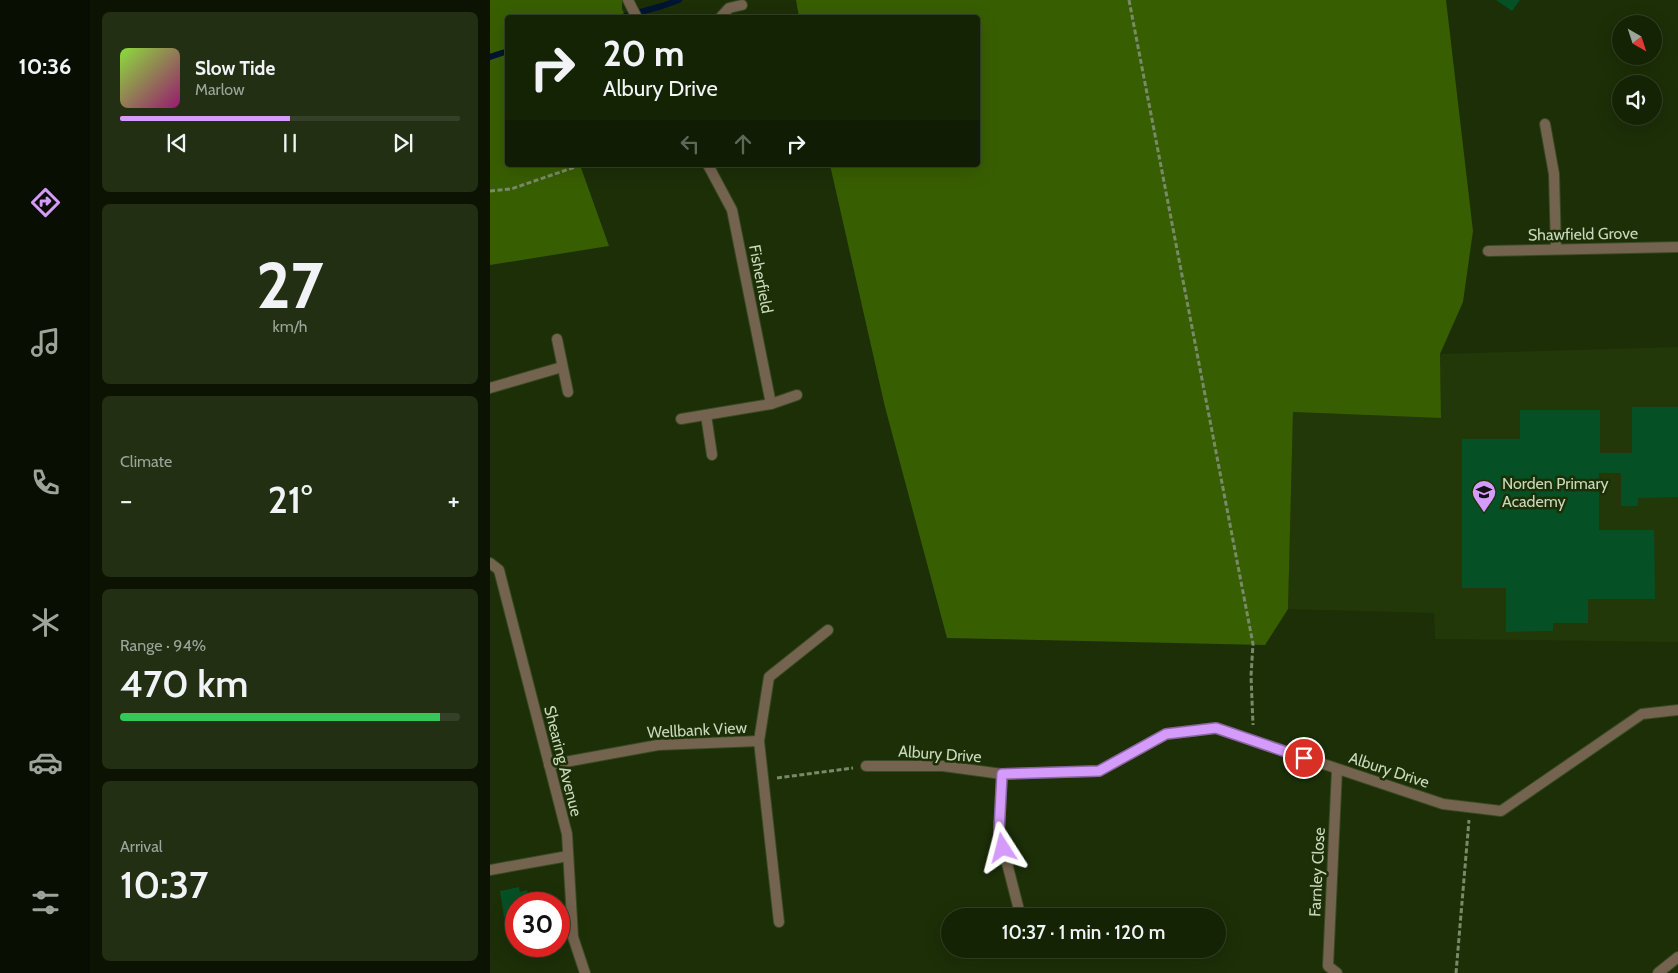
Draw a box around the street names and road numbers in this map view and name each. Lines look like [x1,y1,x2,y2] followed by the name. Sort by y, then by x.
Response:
[1528,224,1638,244] street label: Shawfield Grove
[745,243,777,315] street label: Fisherfield
[540,704,586,818] street label: Shearing Avenue
[646,718,748,742] street label: Wellbank View
[898,742,982,766] street label: Albury Drive
[1346,748,1432,792] street label: Albury Drive
[1305,827,1329,917] street label: Farnley Close

